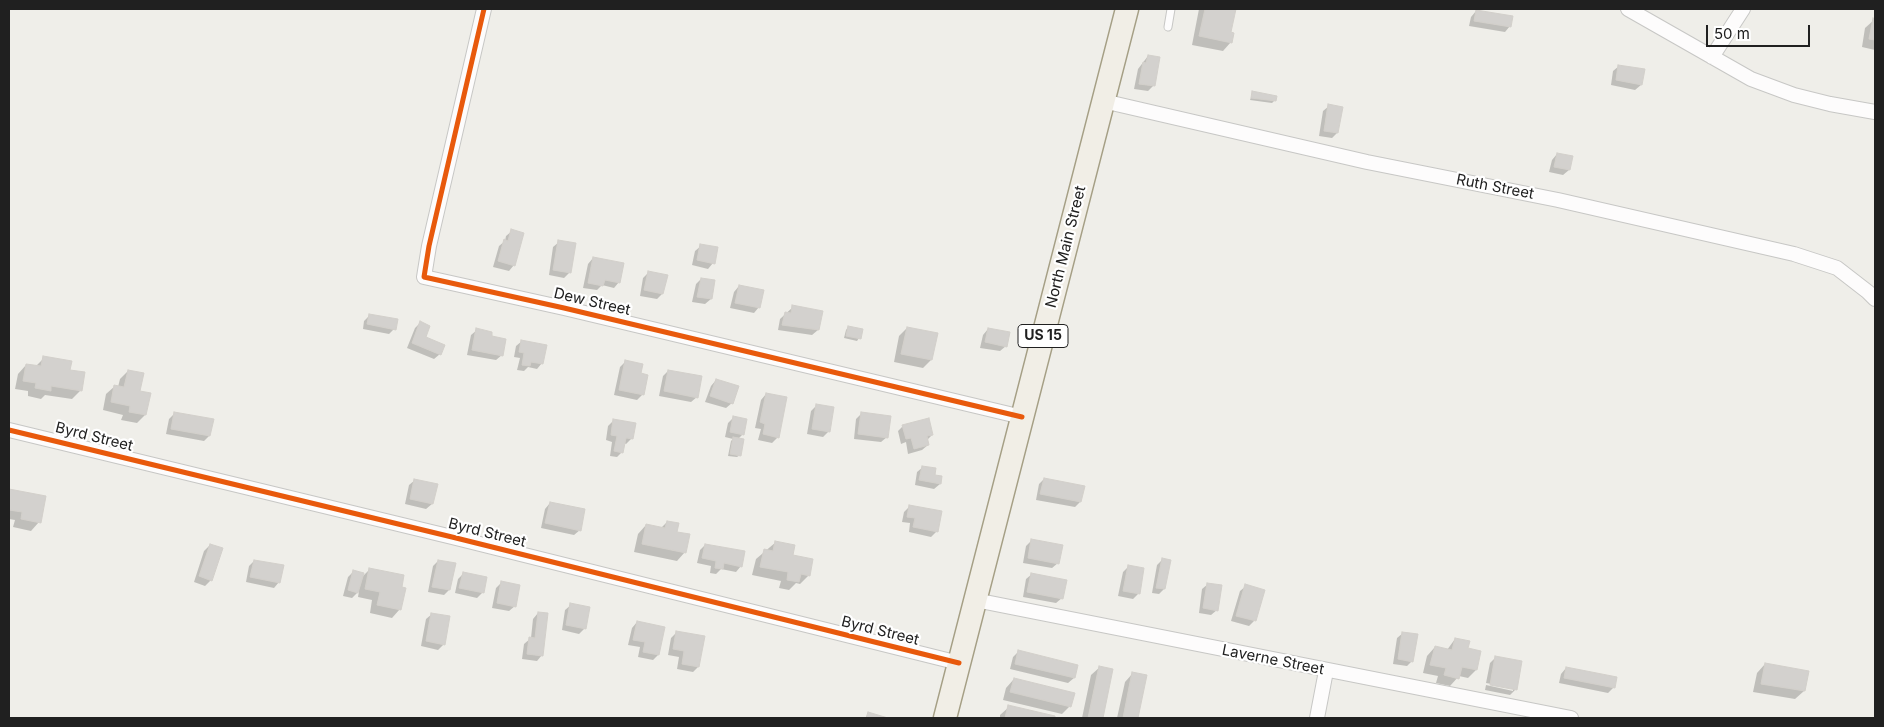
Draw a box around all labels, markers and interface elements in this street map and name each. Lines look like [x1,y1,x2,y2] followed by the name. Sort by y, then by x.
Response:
[1709,15,1813,47] scale bar
[1714,24,1750,43] text: 50 m
[1455,171,1535,203] street label: Ruth Street
[1042,184,1090,310] street label: North Main Street
[552,284,632,320] street label: Dew Street
[1018,324,1068,348] road number: US 15
[53,419,135,455] street label: Byrd Street
[446,515,528,551] street label: Byrd Street
[839,613,921,649] street label: Byrd Street
[1220,641,1326,679] street label: Laverne Street

